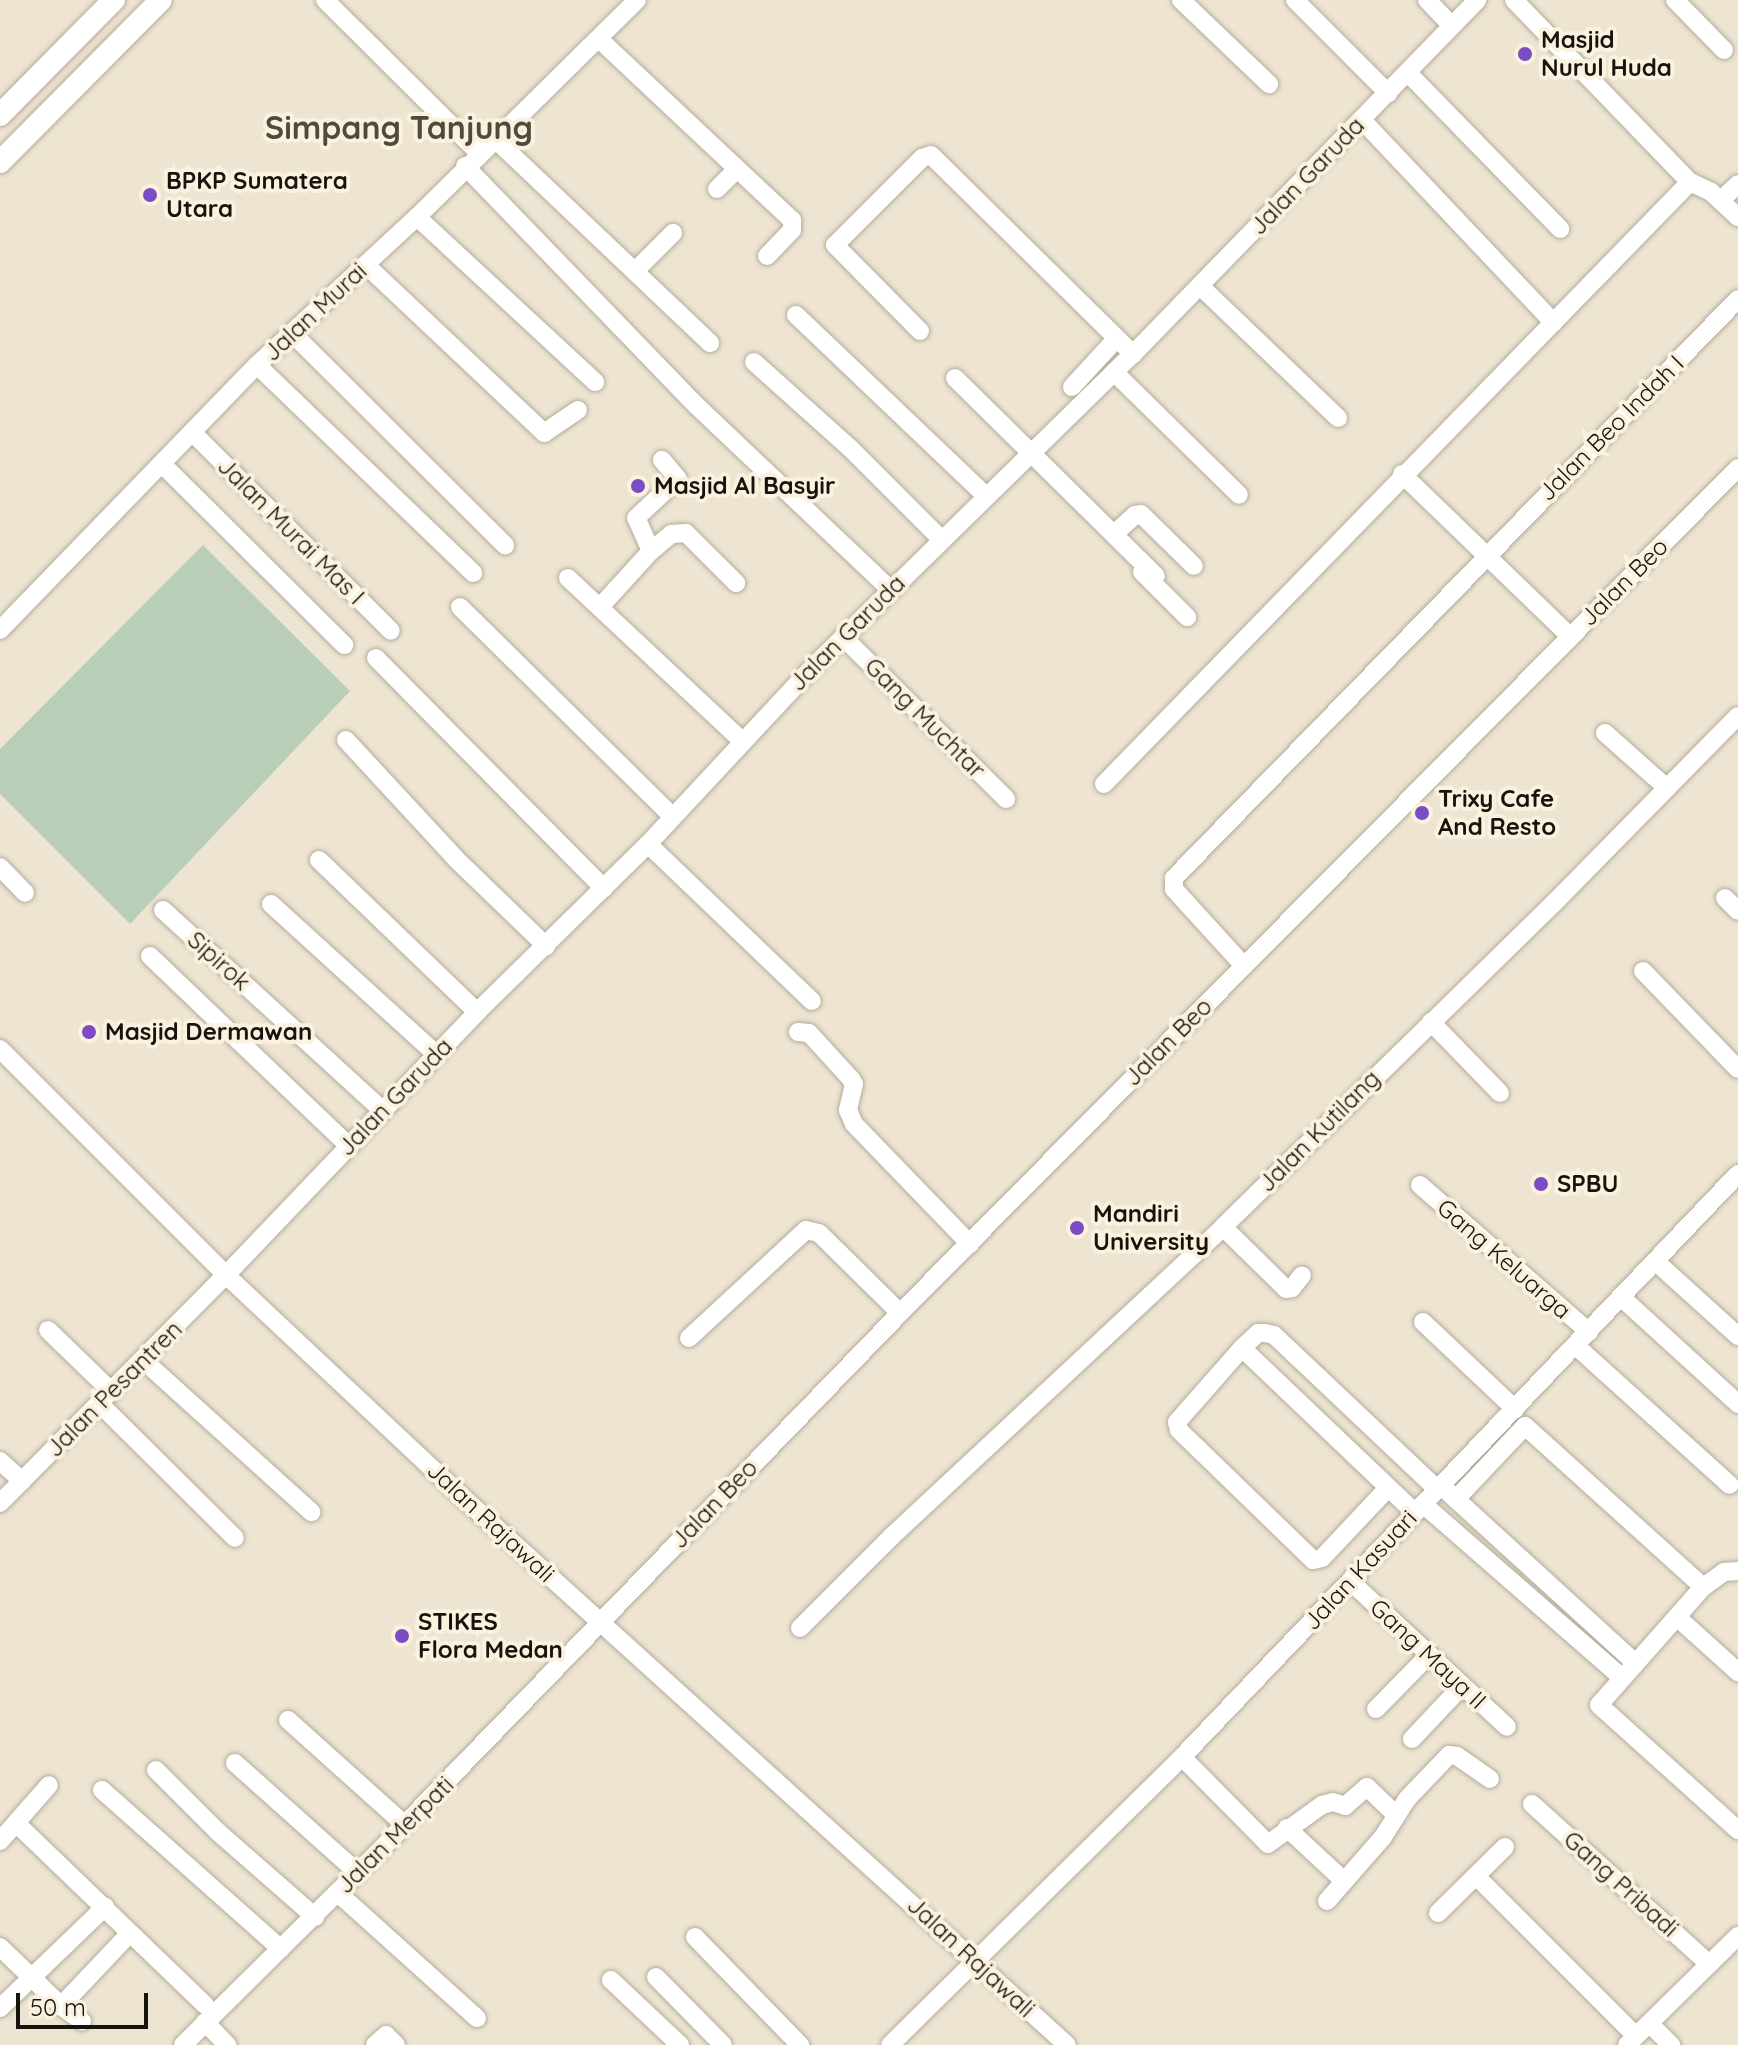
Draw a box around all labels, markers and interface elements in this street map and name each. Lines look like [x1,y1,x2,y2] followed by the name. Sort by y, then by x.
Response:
[1541,26,1672,82] place label: Masjid Nurul Huda
[1516,45,1534,63] marker: Masjid Nurul Huda
[265,108,533,146] district label: Simpang Tanjung
[1244,111,1370,241] street label: Jalan Garuda
[166,167,348,223] place label: BPKP Sumatera Utara
[141,186,159,204] marker: BPKP Sumatera Utara
[257,257,373,367] street label: Jalan Murai
[1532,349,1690,507] street label: Jalan Beo Indah I
[212,452,370,610] street label: Jalan Murai Mas I
[654,472,835,500] place label: Masjid Al Basyir
[629,477,647,495] marker: Masjid Al Basyir
[1574,532,1674,632] street label: Jalan Beo
[783,569,911,697] street label: Jalan Garuda
[859,652,991,784] street label: Gang Muchtar
[1438,785,1556,841] place label: Trixy Cafe And Resto
[1413,804,1431,822] marker: Trixy Cafe And Resto
[182,925,256,997] street label: Sipirok
[1118,992,1218,1092] street label: Jalan Beo
[105,1018,312,1046] place label: Masjid Dermawan
[80,1023,98,1041] marker: Masjid Dermawan
[332,1032,458,1162] street label: Jalan Garuda
[1252,1064,1386,1198] street label: Jalan Kutilang
[1557,1170,1618,1198] place label: SPBU
[1532,1175,1550,1193] marker: SPBU
[1431,1193,1577,1325] street label: Gang Keluarga
[1093,1200,1209,1256] place label: Mandiri University
[1068,1219,1086,1237] marker: Mandiri University
[40,1315,188,1463] street label: Jalan Pesantren
[665,1454,763,1554] street label: Jalan Beo
[421,1456,561,1588] street label: Jalan Rajawali
[1297,1504,1423,1636] street label: Jalan Kasuari
[1364,1593,1492,1715] street label: Gang Maya II
[418,1608,563,1664] place label: STIKES Flora Medan
[393,1627,411,1645] marker: STIKES Flora Medan
[330,1770,460,1900] street label: Jalan Merpati
[1558,1825,1684,1943] street label: Gang Pribadi
[901,1891,1041,2023] street label: Jalan Rajawali
[20,1977,152,2027] scale bar
[30,1992,86,2022] text: 50 m

